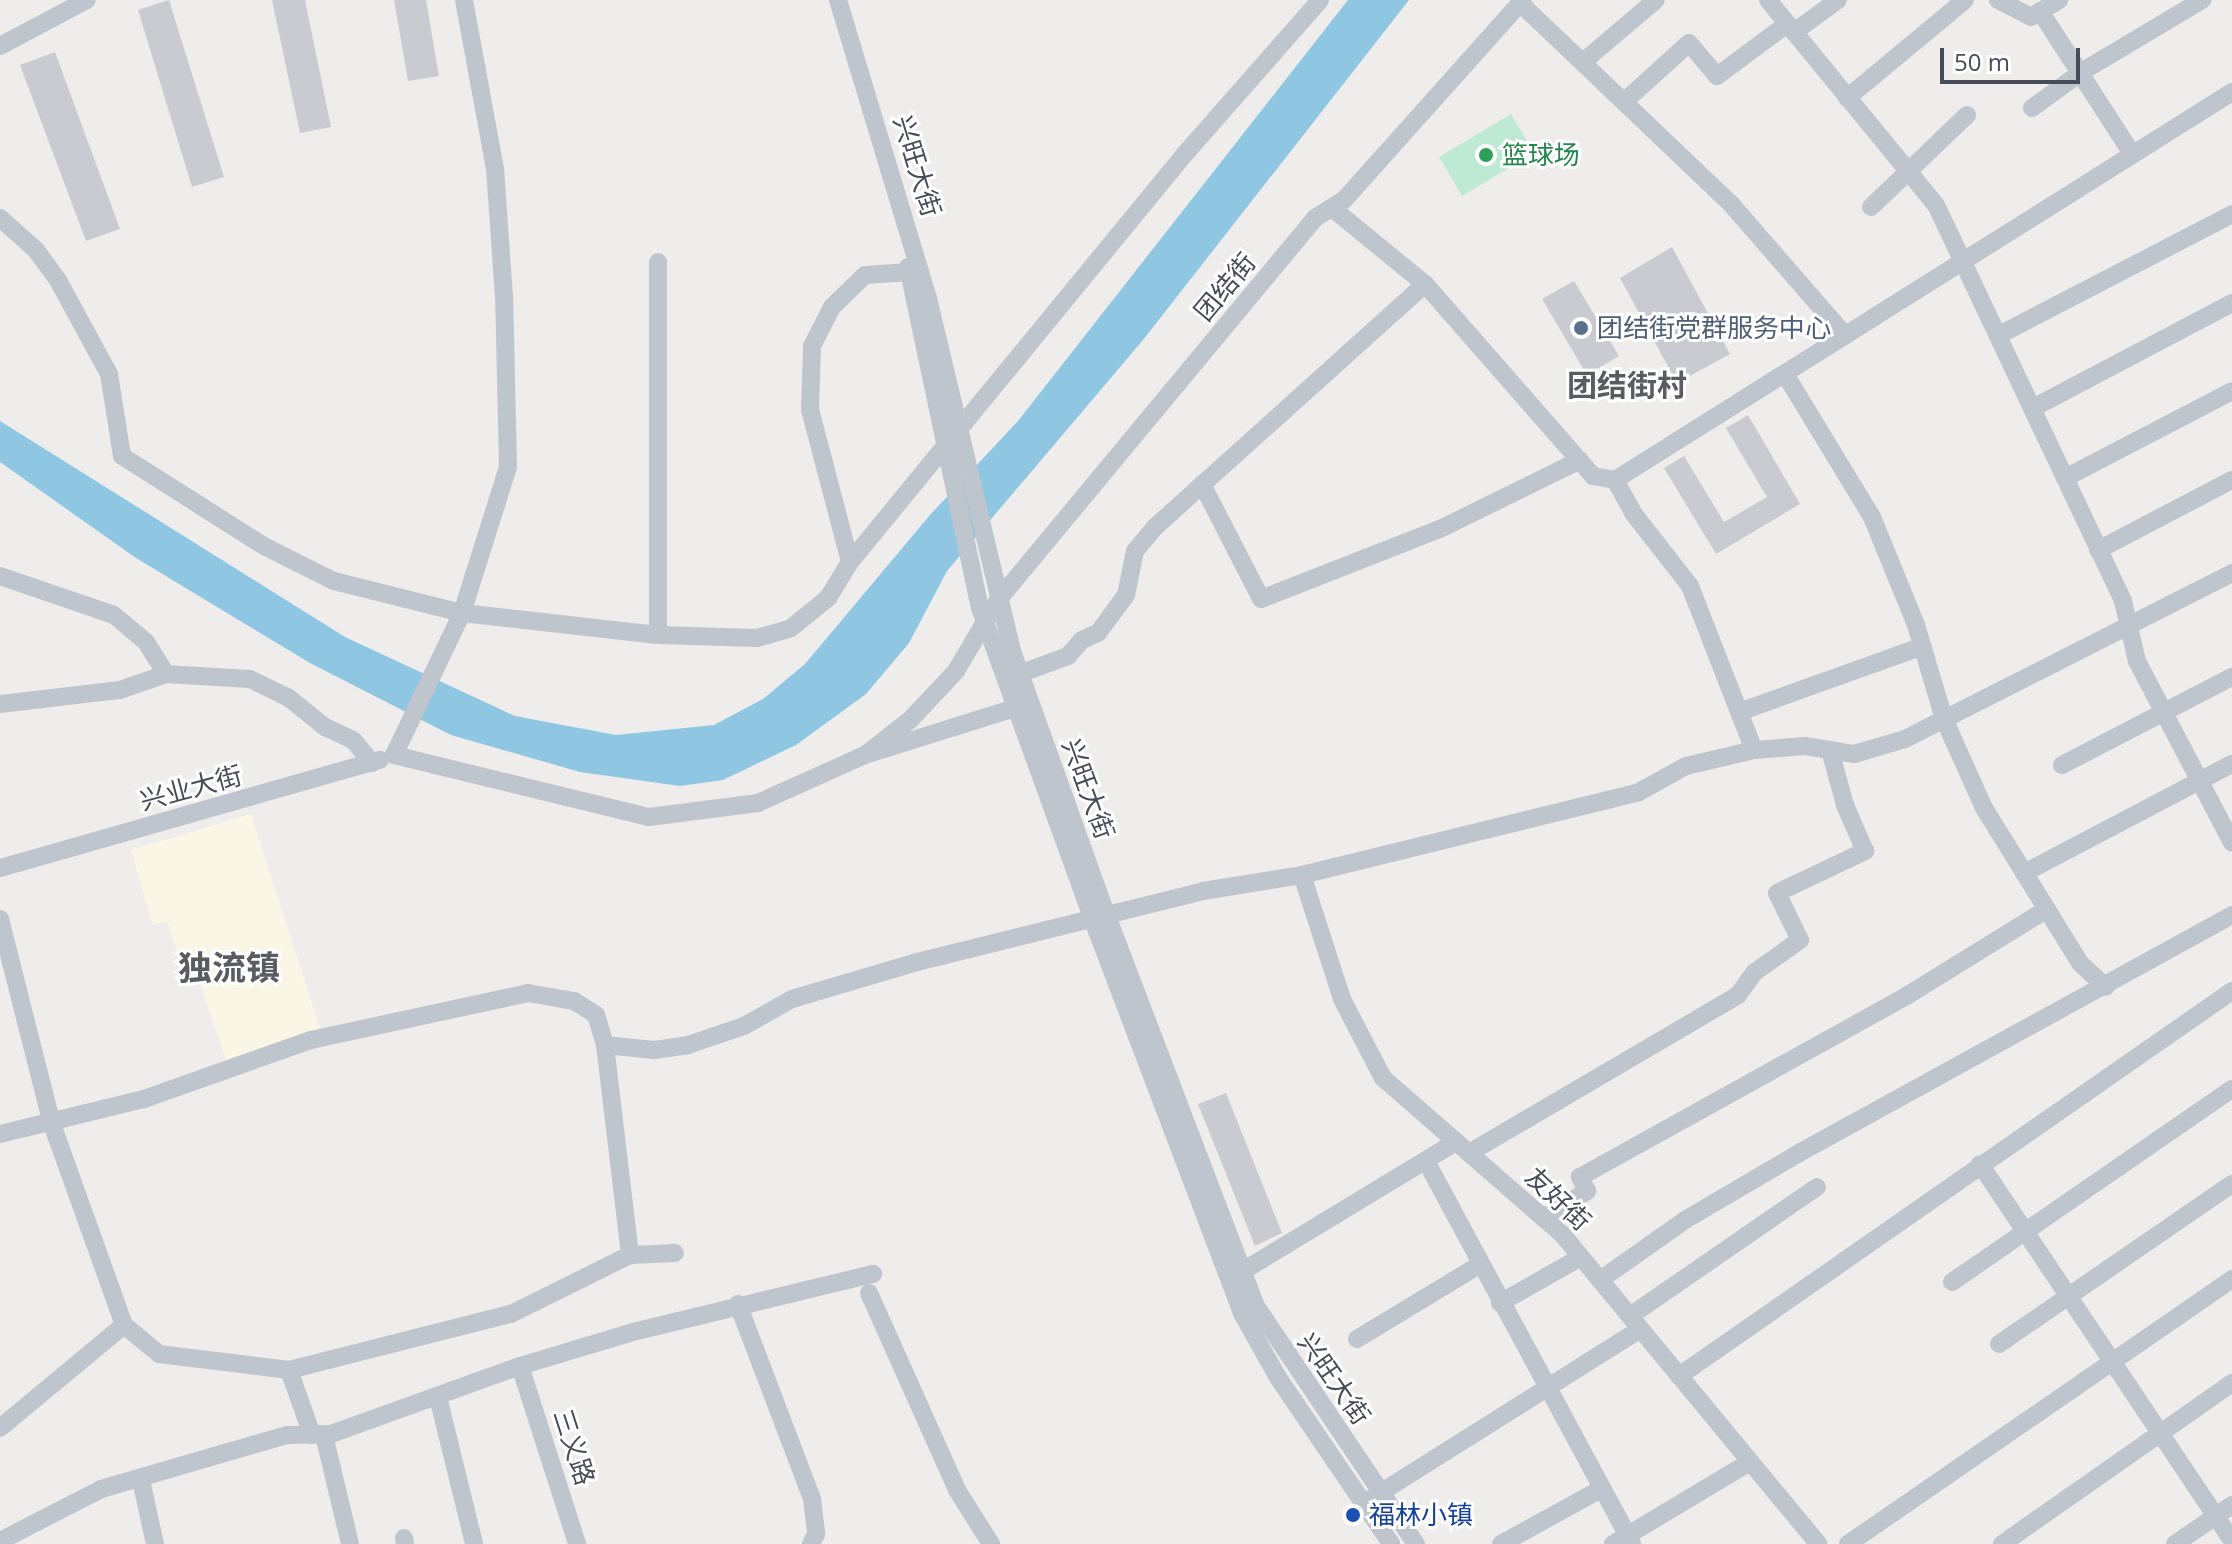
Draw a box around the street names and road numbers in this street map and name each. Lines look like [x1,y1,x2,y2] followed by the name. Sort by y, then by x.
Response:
[887,112,947,220] street label: 兴旺大街
[1188,247,1262,327] street label: 团结街
[1056,735,1120,843] street label: 兴旺大街
[137,759,245,817] street label: 兴业大街
[1519,1161,1597,1237] street label: 友好街
[1291,1327,1377,1431] street label: 兴旺大街
[547,1405,601,1489] street label: 三义路

